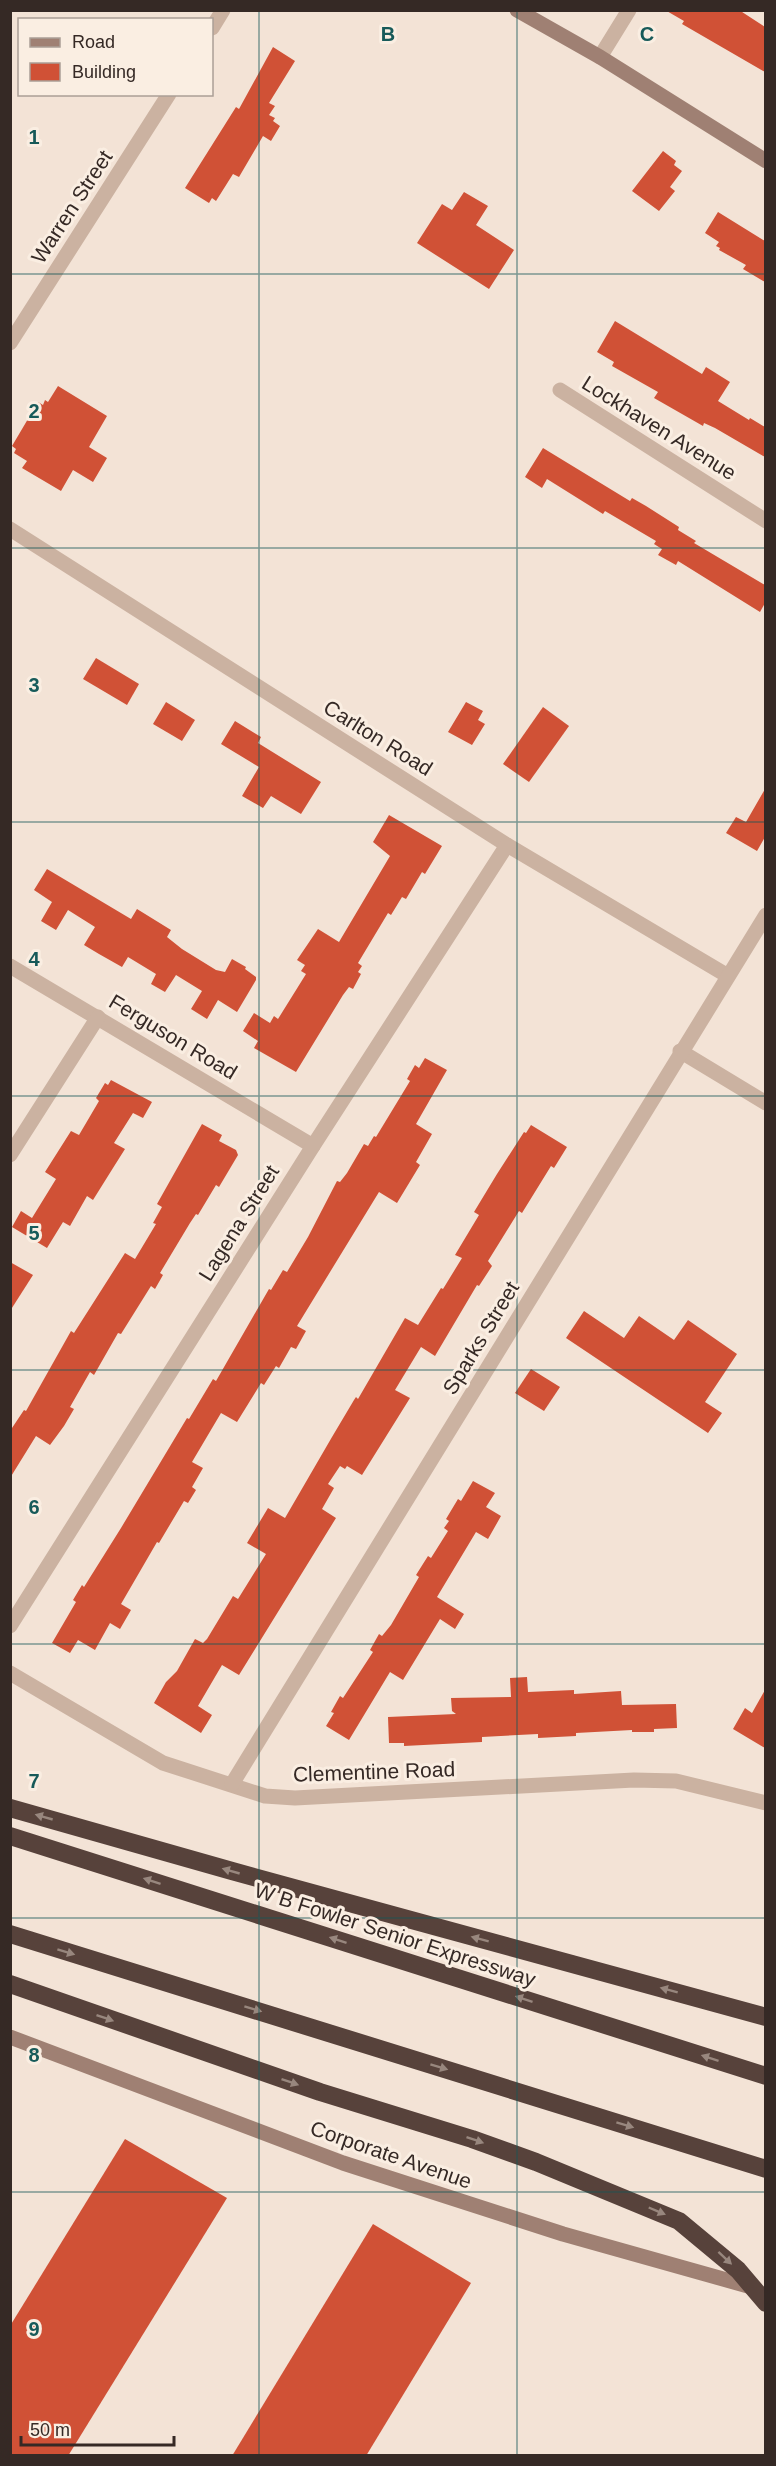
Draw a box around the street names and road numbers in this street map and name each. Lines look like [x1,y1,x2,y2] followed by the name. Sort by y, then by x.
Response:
[27,146,117,267] street label: Warren Street
[578,371,740,484] street label: Lockhaven Avenue
[320,695,437,780] street label: Carlton Road
[105,989,241,1084] street label: Ferguson Road
[194,1161,283,1285] street label: Lagena Street
[438,1277,523,1398] street label: Sparks Street
[292,1757,455,1786] street label: Clementine Road
[252,1878,539,1991] street label: W B Fowler Senior Expressway
[308,2116,475,2193] street label: Corporate Avenue

